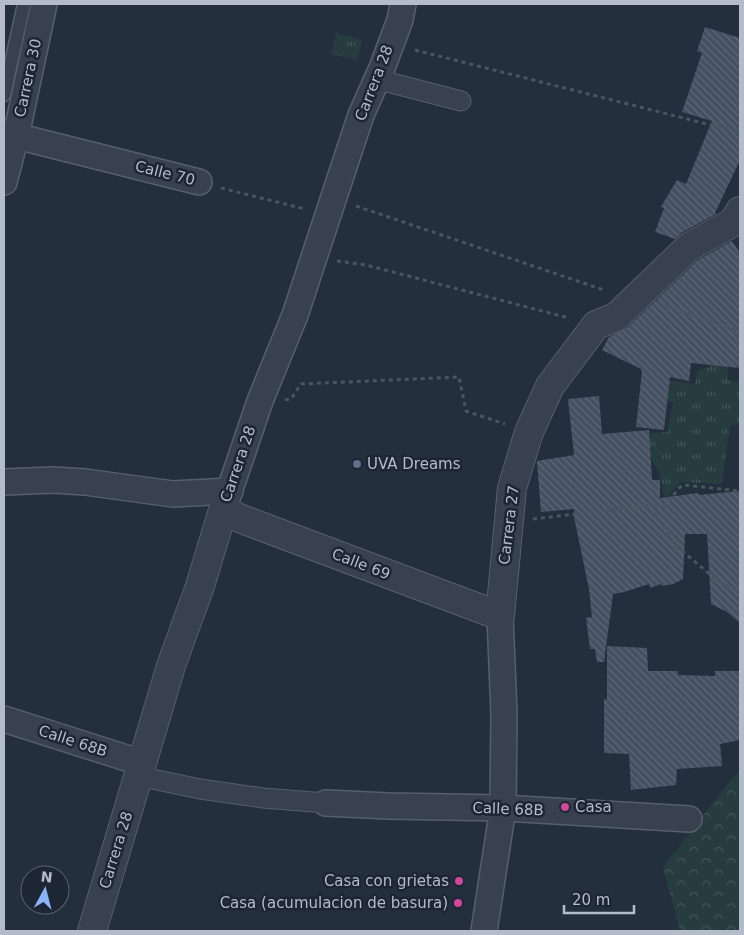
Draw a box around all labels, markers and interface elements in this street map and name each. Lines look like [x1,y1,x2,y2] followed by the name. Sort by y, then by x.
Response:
[11,37,45,119] street label: Carrera 30
[351,42,397,124] street label: Carrera 28
[133,157,197,189] street label: Calle 70
[216,423,260,505] street label: Carrera 28
[367,455,461,473] place label: UVA Dreams
[351,458,363,470] marker: UVA Dreams
[495,484,523,566] street label: Carrera 27
[329,545,393,583] street label: Calle 69
[36,721,110,761] street label: Calle 68B
[575,798,612,816] place label: Casa
[472,799,544,819] street label: Calle 68B
[559,801,571,813] marker: Casa
[96,809,136,891] street label: Carrera 28
[20,865,70,915] north arrow
[40,868,53,886] text: N
[324,872,449,890] place label: Casa con grietas
[453,875,465,887] marker: Casa con grietas
[564,882,634,914] scale bar
[572,891,610,909] text: 20 m
[220,894,448,912] place label: Casa (acumulacion de basura)
[452,897,464,909] marker: Casa (acumulacion de basura)

